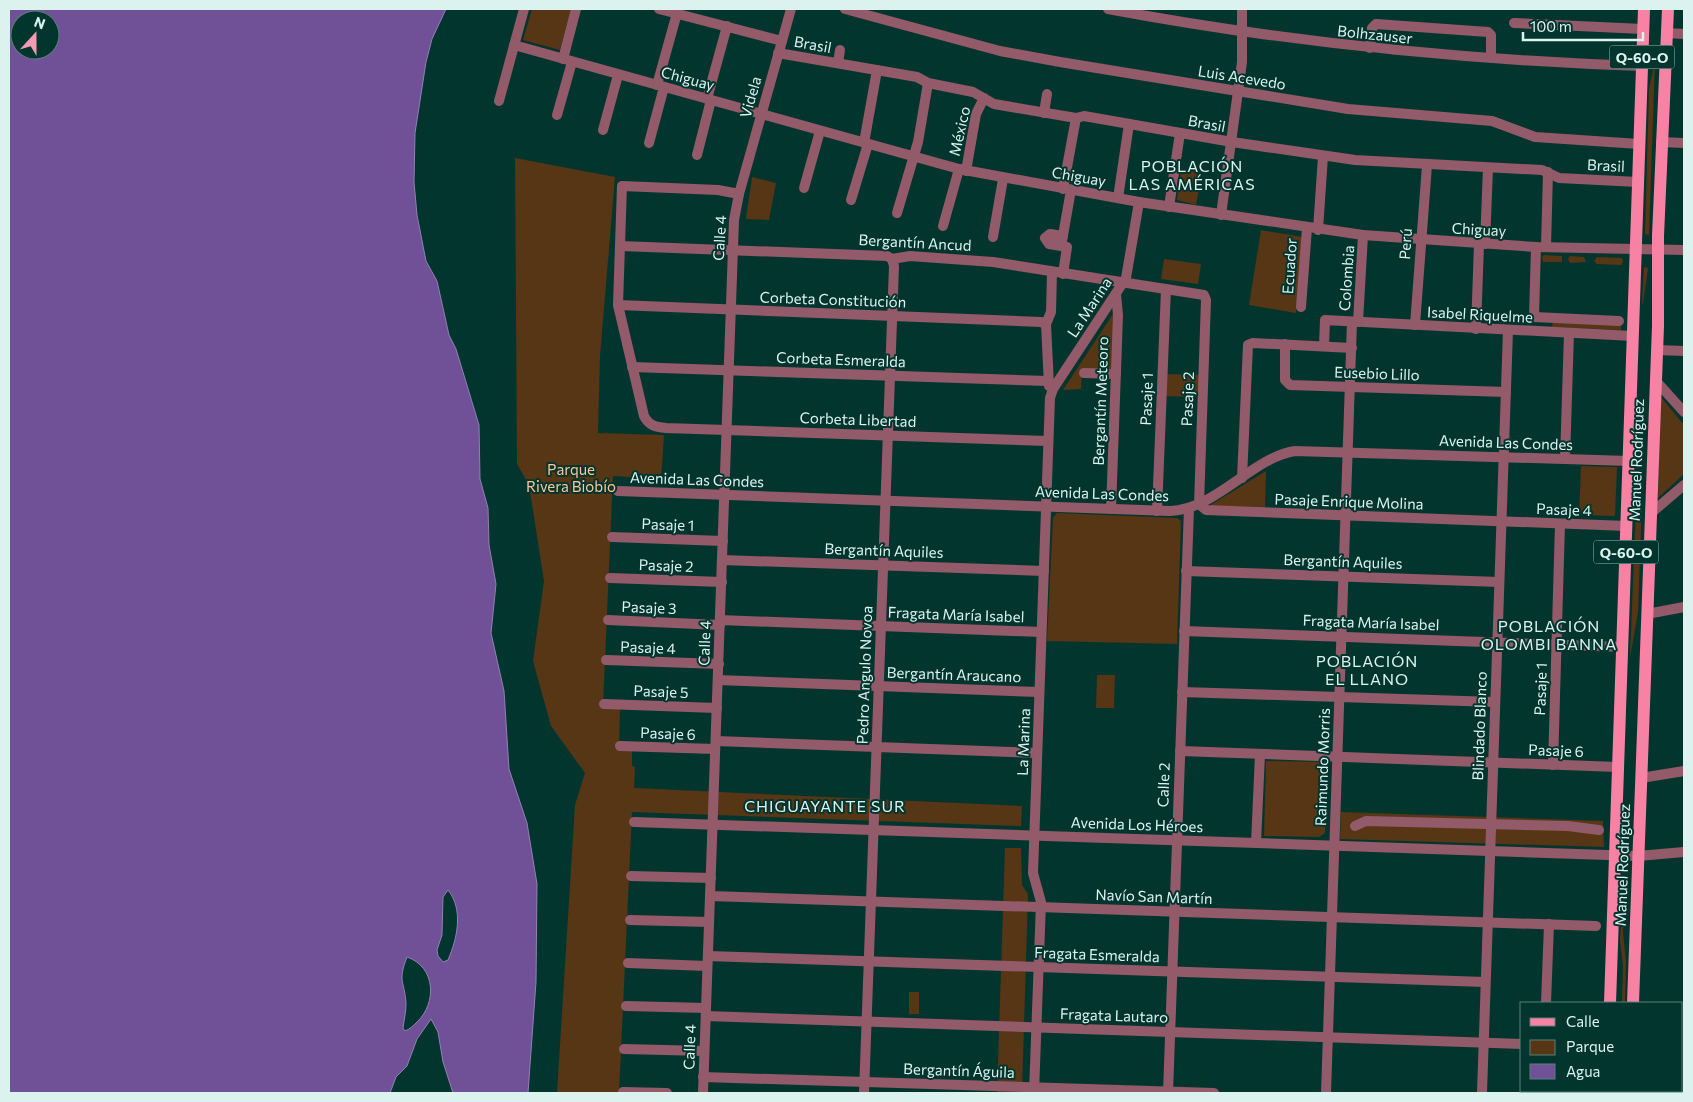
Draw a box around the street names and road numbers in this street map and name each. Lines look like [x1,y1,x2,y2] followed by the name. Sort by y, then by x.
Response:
[1337,21,1413,47] street label: Bolhzauser
[793,32,833,56] street label: Brasil
[1610,46,1674,68] road number: Q-60-O
[1197,61,1287,93] street label: Luis Acevedo
[659,62,717,94] street label: Chiguay
[736,74,764,120] street label: Videla
[945,104,973,158] street label: México
[1187,111,1227,135] street label: Brasil
[1587,155,1625,175] street label: Brasil
[1051,162,1108,190] street label: Chiguay
[709,215,729,261] street label: Calle 4
[1451,219,1507,239] street label: Chiguay
[1395,228,1415,260] street label: Perú
[858,230,972,254] street label: Bergantín Ancud
[1278,237,1300,295] street label: Ecuador
[1335,245,1357,311] street label: Colombia
[1063,274,1115,340] street label: La Marina
[759,287,907,311] street label: Corbeta Constitución
[1427,302,1534,326] street label: Isabel Riquelme
[1089,336,1111,466] street label: Bergantín Meteoro
[776,348,906,370] street label: Corbeta Esmeralda
[1334,363,1420,383] street label: Eusebio Lillo
[1177,371,1197,427] street label: Pasaje 2
[1136,372,1156,426] street label: Pasaje 1
[1625,398,1647,522] street label: Manuel Rodríguez
[799,408,917,430] street label: Corbeta Libertad
[1439,431,1574,453] street label: Avenida Las Condes
[630,468,765,490] street label: Avenida Las Condes
[1035,482,1170,504] street label: Avenida Las Condes
[1274,489,1424,513] street label: Pasaje Enrique Molina
[1536,499,1592,519] street label: Pasaje 4
[641,514,695,534] street label: Pasaje 1
[824,539,944,561] street label: Bergantín Aquiles
[1594,540,1658,564] road number: Q-60-O
[1283,550,1403,572] street label: Bergantín Aquiles
[638,555,694,575] street label: Pasaje 2
[621,597,677,617] street label: Pasaje 3
[887,603,1025,625] street label: Fragata María Isabel
[853,605,875,745] street label: Pedro Angulo Novoa
[1302,611,1440,633] street label: Fragata María Isabel
[694,620,714,666] street label: Calle 4
[620,637,676,657] street label: Pasaje 4
[1530,662,1550,716] street label: Pasaje 1
[886,663,1022,685] street label: Bergantín Araucano
[1468,671,1490,781] street label: Blindado Blanco
[633,681,689,701] street label: Pasaje 5
[1311,707,1333,826] street label: Raimundo Morris
[1013,708,1033,776] street label: La Marina
[640,723,696,743] street label: Pasaje 6
[1528,740,1584,760] street label: Pasaje 6
[1153,762,1173,808] street label: Calle 2
[1611,803,1633,927] street label: Manuel Rodríguez
[1070,813,1204,835] street label: Avenida Los Héroes
[1095,885,1213,907] street label: Navío San Martín
[1034,943,1160,965] street label: Fragata Esmeralda
[1060,1004,1168,1026] street label: Fragata Lautaro
[679,1024,699,1070] street label: Calle 4
[903,1058,1015,1081] street label: Bergantín Águila

